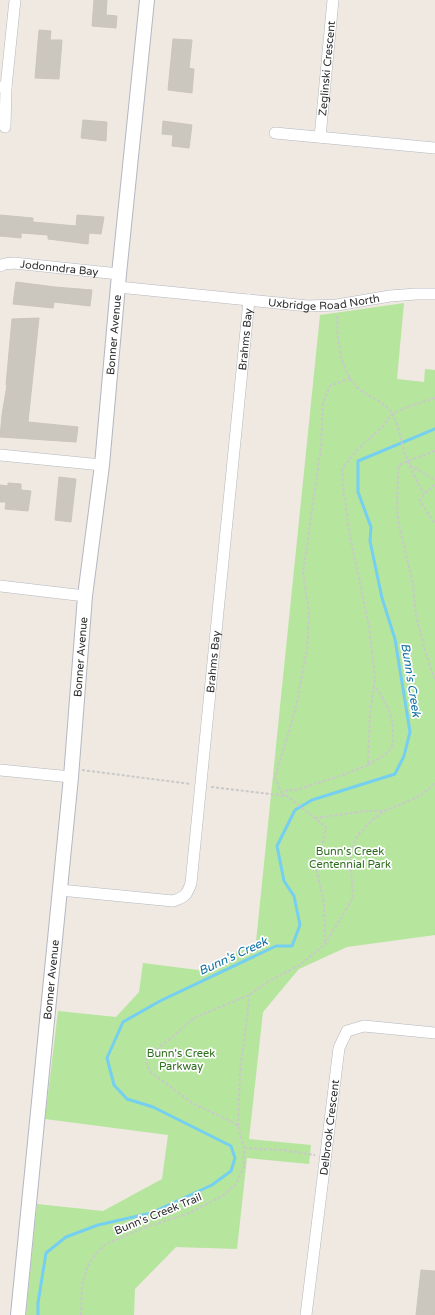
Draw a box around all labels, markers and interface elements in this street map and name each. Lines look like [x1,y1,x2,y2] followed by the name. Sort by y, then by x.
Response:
[316,20,337,116] street label: Zeglinski Crescent
[19,257,99,278] street label: Jodonndra Bay
[268,291,381,313] street label: Uxbridge Road North
[104,294,124,375] street label: Bonner Avenue
[236,307,255,371] street label: Brahms Bay
[71,616,90,698] street label: Bonner Avenue
[203,630,223,693] street label: Brahms Bay
[398,642,424,719] water label: Bunn's Creek
[309,845,391,871] park label: Bunn's Creek Centennial Park
[196,933,271,978] water label: Bunn's Creek
[41,939,61,1020] street label: Bonner Avenue
[147,1047,215,1073] park label: Bunn's Creek Parkway
[317,1079,342,1176] street label: Delbrook Crescent
[112,1191,204,1237] street label: Bunn's Creek Trail

